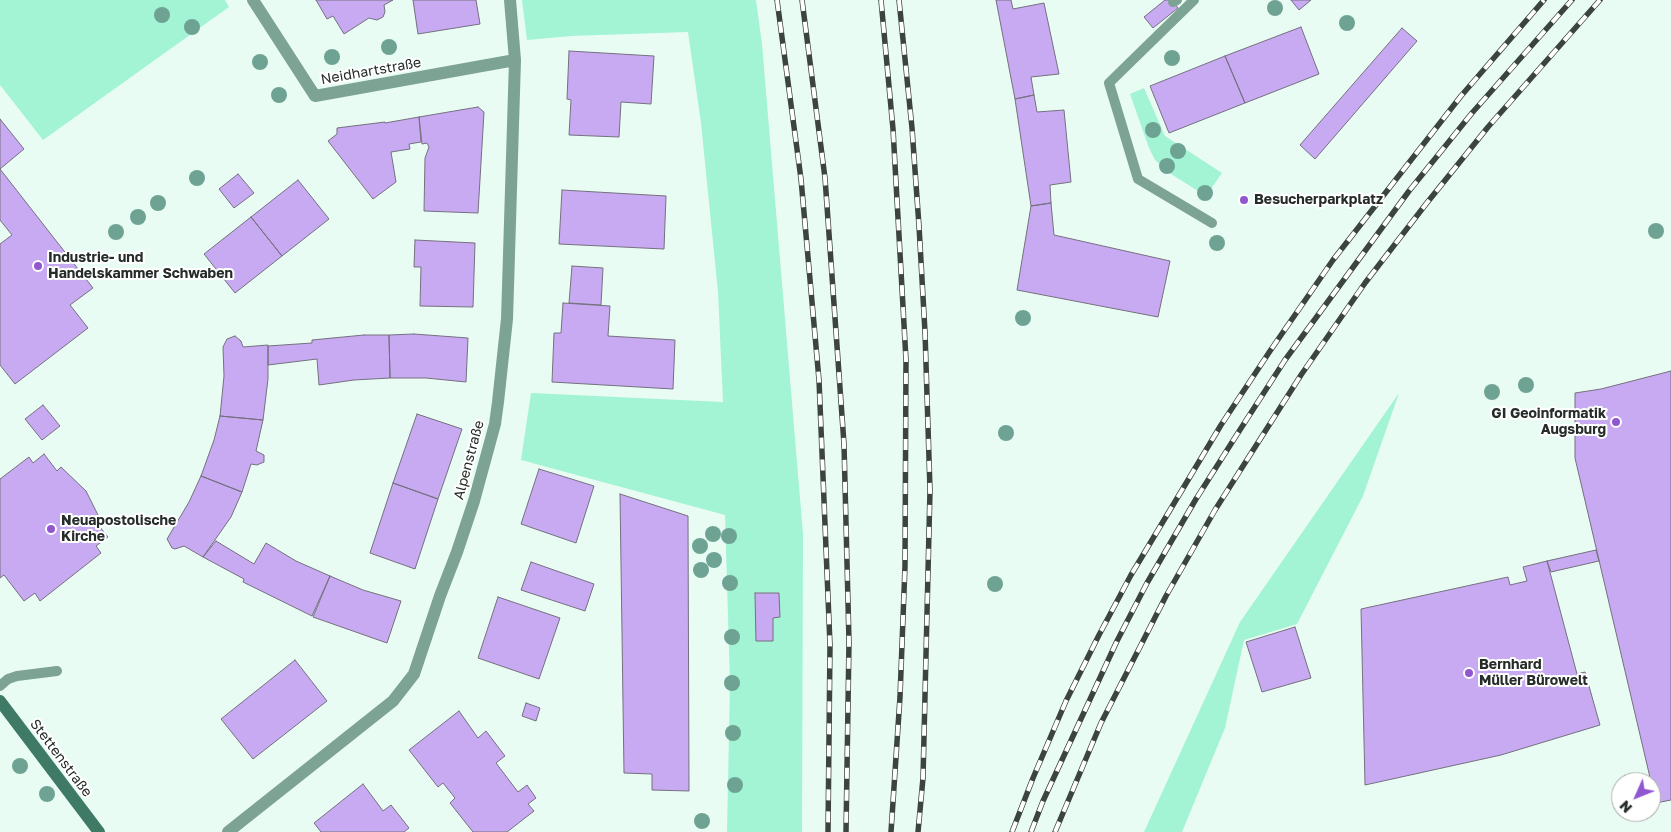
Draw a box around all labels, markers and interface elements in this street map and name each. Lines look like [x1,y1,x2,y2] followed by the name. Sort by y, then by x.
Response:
[320,54,422,88] street label: Neidhartstraße
[1254,192,1383,208] place label: Besucherparkplatz
[1238,194,1250,206] marker: Besucherparkplatz
[48,250,233,282] place label: Industrie- und Handelskammer Schwaben
[32,260,44,272] marker: Industrie- und Handelskammer Schwaben
[1491,406,1606,438] place label: GI Geoinformatik Augsburg
[1610,416,1622,428] marker: GI Geoinformatik Augsburg
[450,419,488,501] street label: Alpenstraße
[61,513,176,546] place label: Neuapostolische Kirche
[45,523,57,535] marker: Neuapostolische Kirche
[1479,657,1588,690] place label: Bernhard Müller Bürowelt
[1463,667,1475,679] marker: Bernhard Müller Bürowelt
[26,716,96,800] street label: Stettenstraße
[1611,772,1661,822] north arrow
[1616,797,1635,817] text: N

